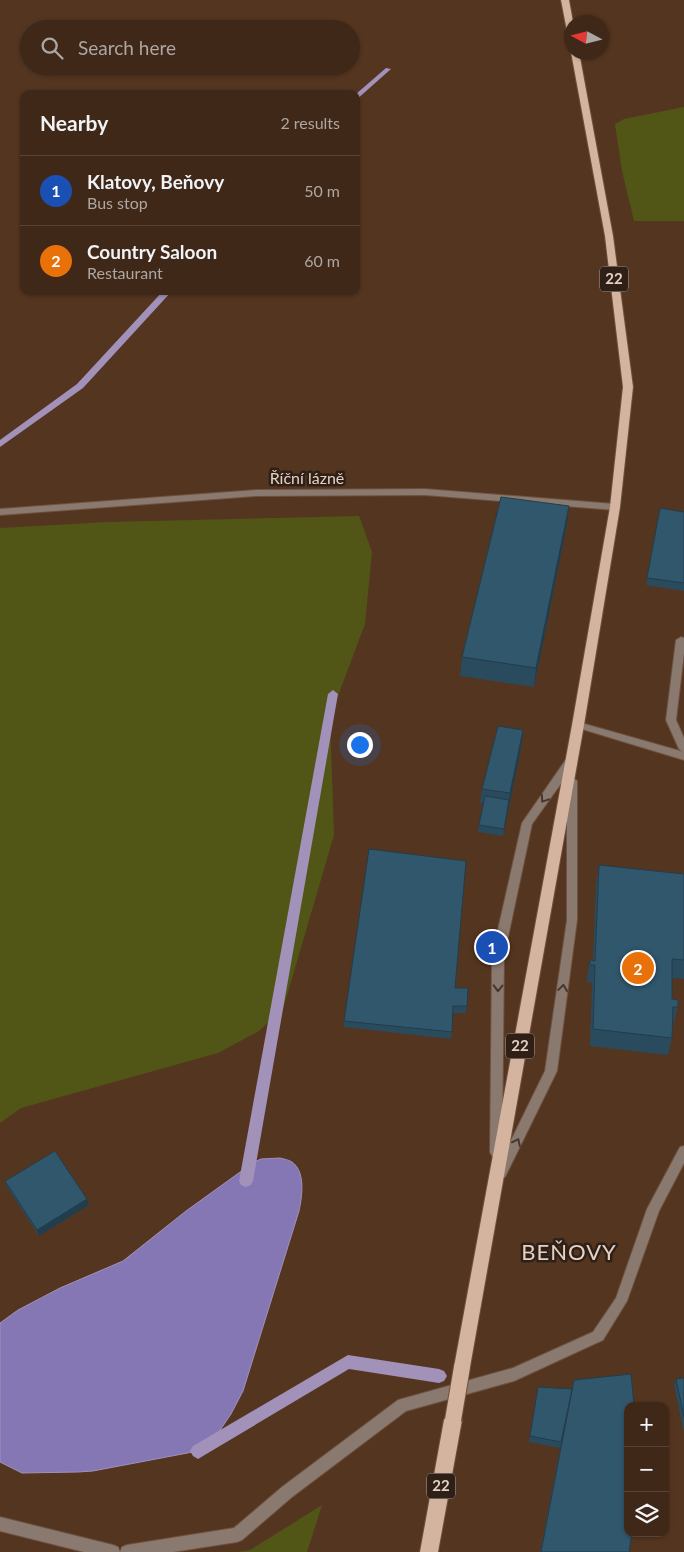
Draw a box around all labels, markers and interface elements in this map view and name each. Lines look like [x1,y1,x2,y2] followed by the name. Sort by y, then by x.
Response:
[564,15,609,60] north arrow
[20,20,360,75] search box
[38,34,66,62] icon: search
[78,36,176,59] text: Search here
[40,110,108,135] text: Nearby
[280,113,340,132] text: 2 results
[87,170,224,193] text: Klatovy, Beňovy
[51,181,61,200] text: 1
[304,181,340,200] text: 50 m
[87,193,148,212] text: Bus stop
[87,240,217,263] text: Country Saloon
[51,251,61,270] text: 2
[304,251,340,270] text: 60 m
[87,263,163,282] text: Restaurant
[600,266,628,292] road number: 22
[270,468,344,487] street label: Říční lázně
[347,732,373,758] your location
[541,793,550,803] one-way arrow
[476,928,508,966] pin: 1
[622,949,654,987] pin: 2
[557,984,567,992] one-way arrow
[493,985,503,993] one-way arrow
[506,1034,534,1058] road number: 22
[510,1138,521,1147] one-way arrow
[521,1238,617,1265] district label: BEŇOVY
[624,1402,669,1537] map controls
[624,1402,669,1447] button: +
[624,1447,669,1492] button: −
[427,1474,455,1498] road number: 22
[624,1492,669,1537] button: layers

